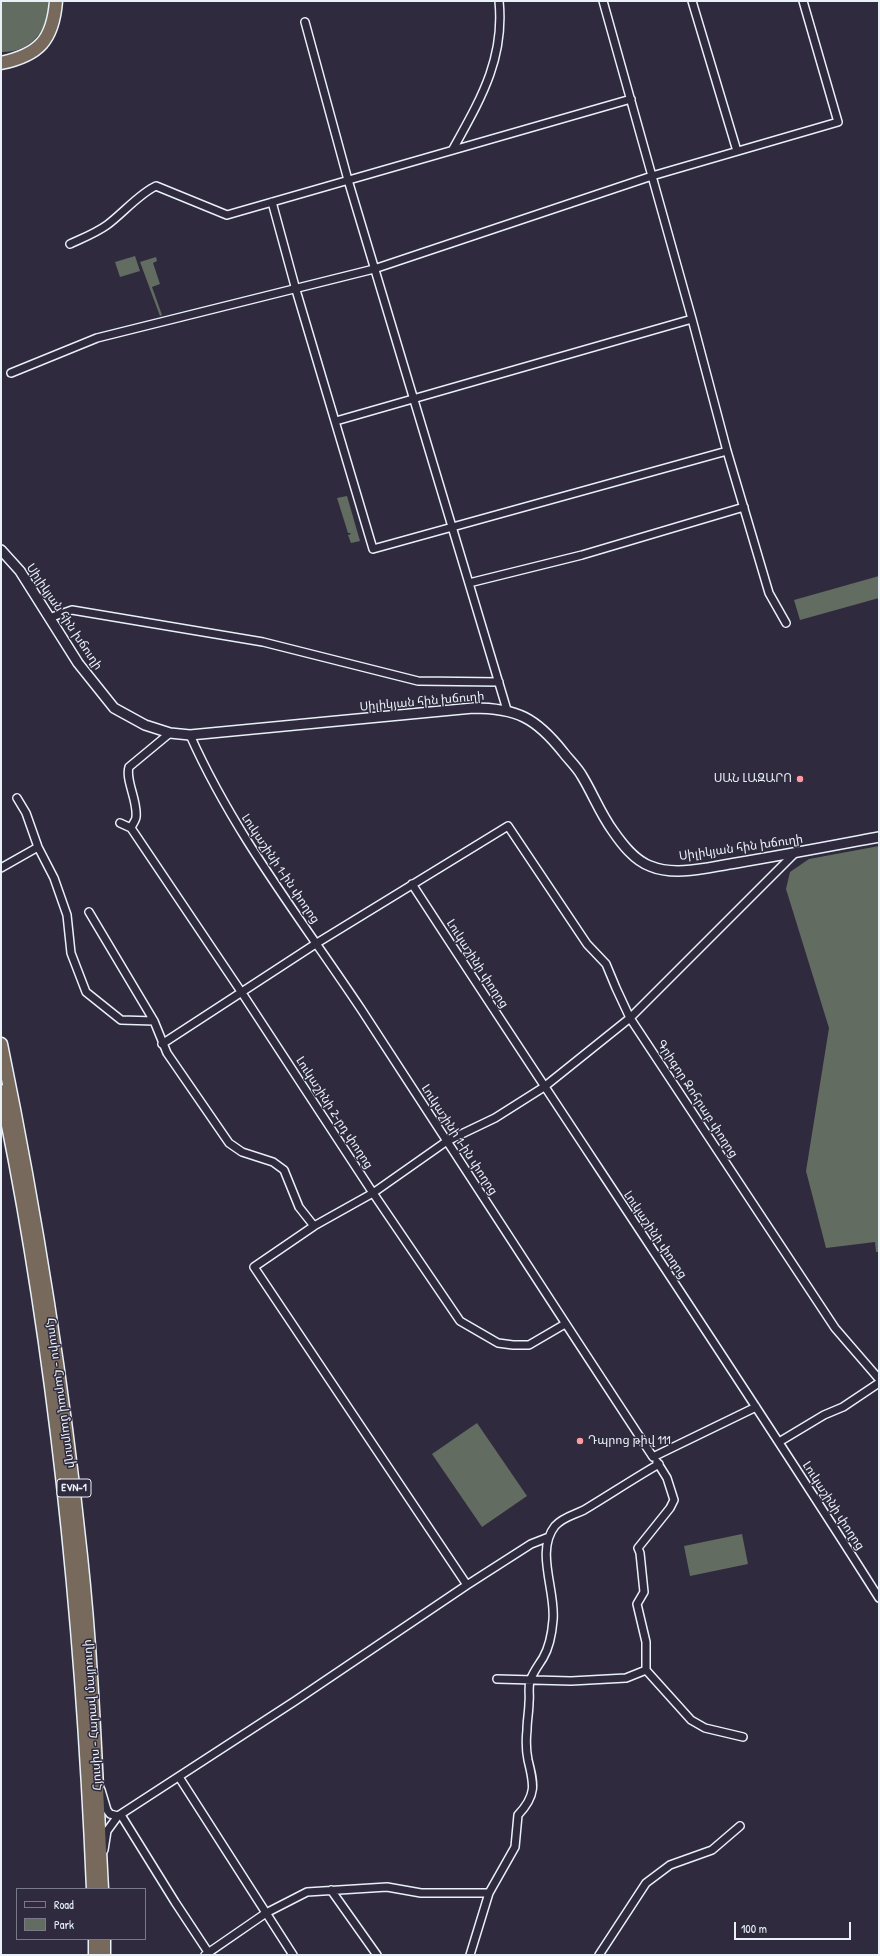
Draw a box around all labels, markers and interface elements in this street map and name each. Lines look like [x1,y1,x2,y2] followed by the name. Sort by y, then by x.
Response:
[23,561,105,673] street label: Սիլիկյան հին խճուղի
[359,689,485,715] street label: Սիլիկյան հին խճուղի
[714,772,792,786] place label: ՍԱՆ ԼԱԶԱՐՈ
[795,774,805,784] marker: ՍԱՆ ԼԱԶԱՐՈ
[238,811,322,927] street label: Լուկաշինի 1-ին փողոց
[678,832,804,864] street label: Սիլիկյան հին խճուղի
[443,917,511,1011] street label: Լուկաշինի փողոց
[653,1037,741,1161] street label: Գրիգոր Զոհրաբ փողոց
[292,1054,376,1172] street label: Լուկաշինի 2-րդ փողոց
[418,1082,500,1198] street label: Լուկաշինի 1-ին փողոց
[620,1188,690,1282] street label: Լուկաշինի փողոց
[43,1317,79,1469] street label: Հյուսիս - Հարավ մայրուղի
[588,1434,671,1448] place label: Դպրոց թիվ 111
[575,1436,585,1446] marker: Դպրոց թիվ 111
[799,1459,867,1553] street label: Լուկաշինի փողոց
[57,1479,91,1497] road number: EVN-1
[81,1639,105,1791] street label: Հյուսիս - Հարավ մայրուղի
[16,1888,146,1940] legend
[54,1896,74,1913] text: Road
[736,1914,853,1940] scale bar
[54,1916,74,1933] text: Park
[741,1920,767,1937] text: 100 m

